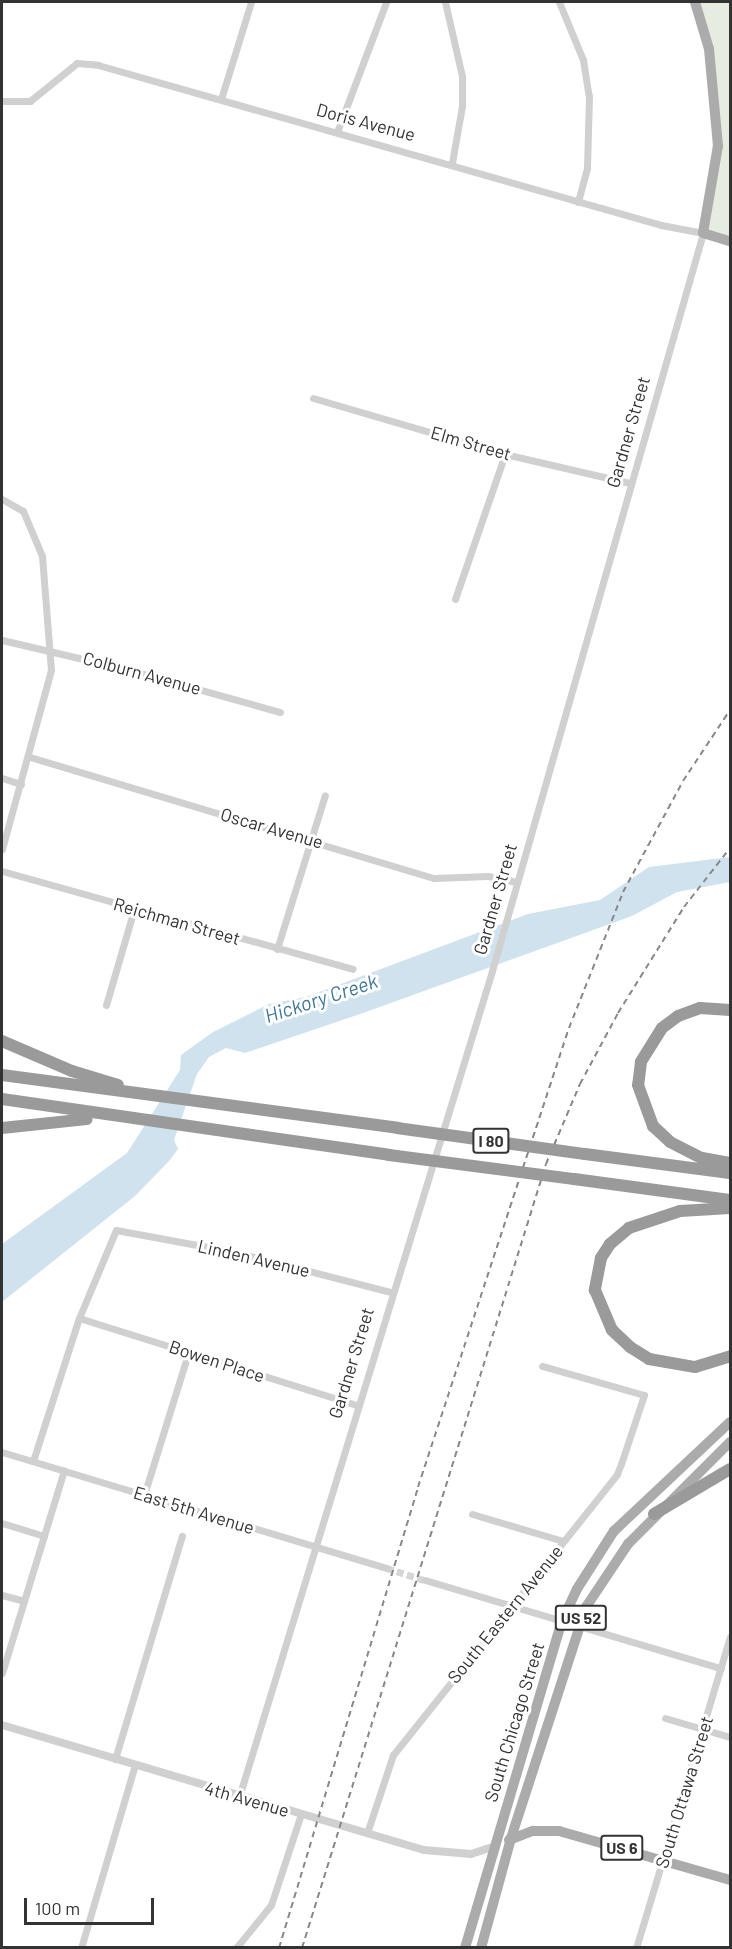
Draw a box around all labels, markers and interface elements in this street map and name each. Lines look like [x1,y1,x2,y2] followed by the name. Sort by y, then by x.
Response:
[314,98,418,146] street label: Doris Avenue
[602,374,654,490] street label: Gardner Street
[428,421,514,465] street label: Elm Street
[81,647,203,699] street label: Colburn Avenue
[218,803,326,853] street label: Oscar Avenue
[469,841,521,957] street label: Gardner Street
[111,893,243,949] street label: Reichman Street
[262,968,380,1028] water label: Hickory Creek
[472,1128,510,1154] road number: I 80
[196,1235,312,1281] street label: Linden Avenue
[324,1305,378,1421] street label: Gardner Street
[166,1335,268,1387] street label: Bowen Place
[131,1481,257,1539] street label: East 5th Avenue
[443,1541,567,1687] street label: South Eastern Avenue
[554,1605,608,1631] road number: US 52
[479,1640,549,1804] street label: South Chicago Street
[651,1713,717,1871] street label: South Ottawa Street
[202,1777,292,1821] street label: 4th Avenue
[600,1835,644,1861] road number: US 6
[27,1886,158,1924] scale bar
[35,1897,80,1919] text: 100 m

